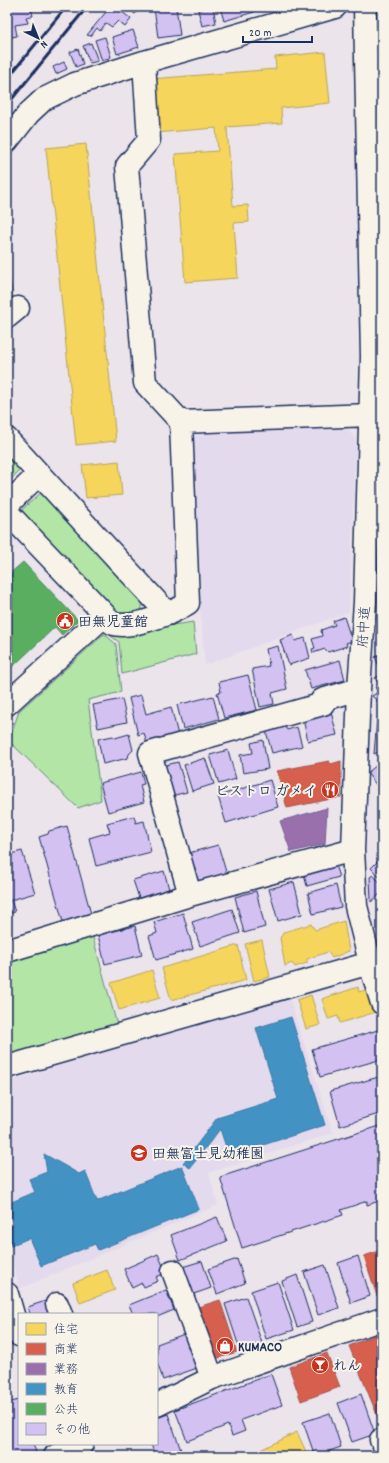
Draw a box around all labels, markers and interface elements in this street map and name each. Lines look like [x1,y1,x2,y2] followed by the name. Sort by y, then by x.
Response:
[18,18,58,58] north arrow
[243,18,312,44] scale bar
[249,25,272,42] text: 20 m
[36,36,51,52] text: N
[354,605,376,649] street label: 府中道
[55,611,75,631] public building icon: 田無児童館
[78,613,148,633] place label: 田無児童館
[320,780,340,800] restaurant icon: ビストロ ガメイ
[215,782,317,802] place label: ビストロ ガメイ
[129,1143,149,1163] school or university icon: 田無富士見幼稚園
[152,1145,264,1165] place label: 田無富士見幼稚園
[18,1313,158,1445] legend
[54,1322,78,1339] text: 住宅
[215,1336,235,1356] shop icon: KUMACO
[238,1338,282,1358] place label: KUMACO
[54,1342,78,1359] text: 商業
[310,1355,330,1375] bar icon: れん
[333,1357,361,1377] place label: れん
[54,1362,78,1379] text: 業務
[54,1382,78,1399] text: 教育
[54,1402,78,1419] text: 公共
[54,1422,90,1439] text: その他

